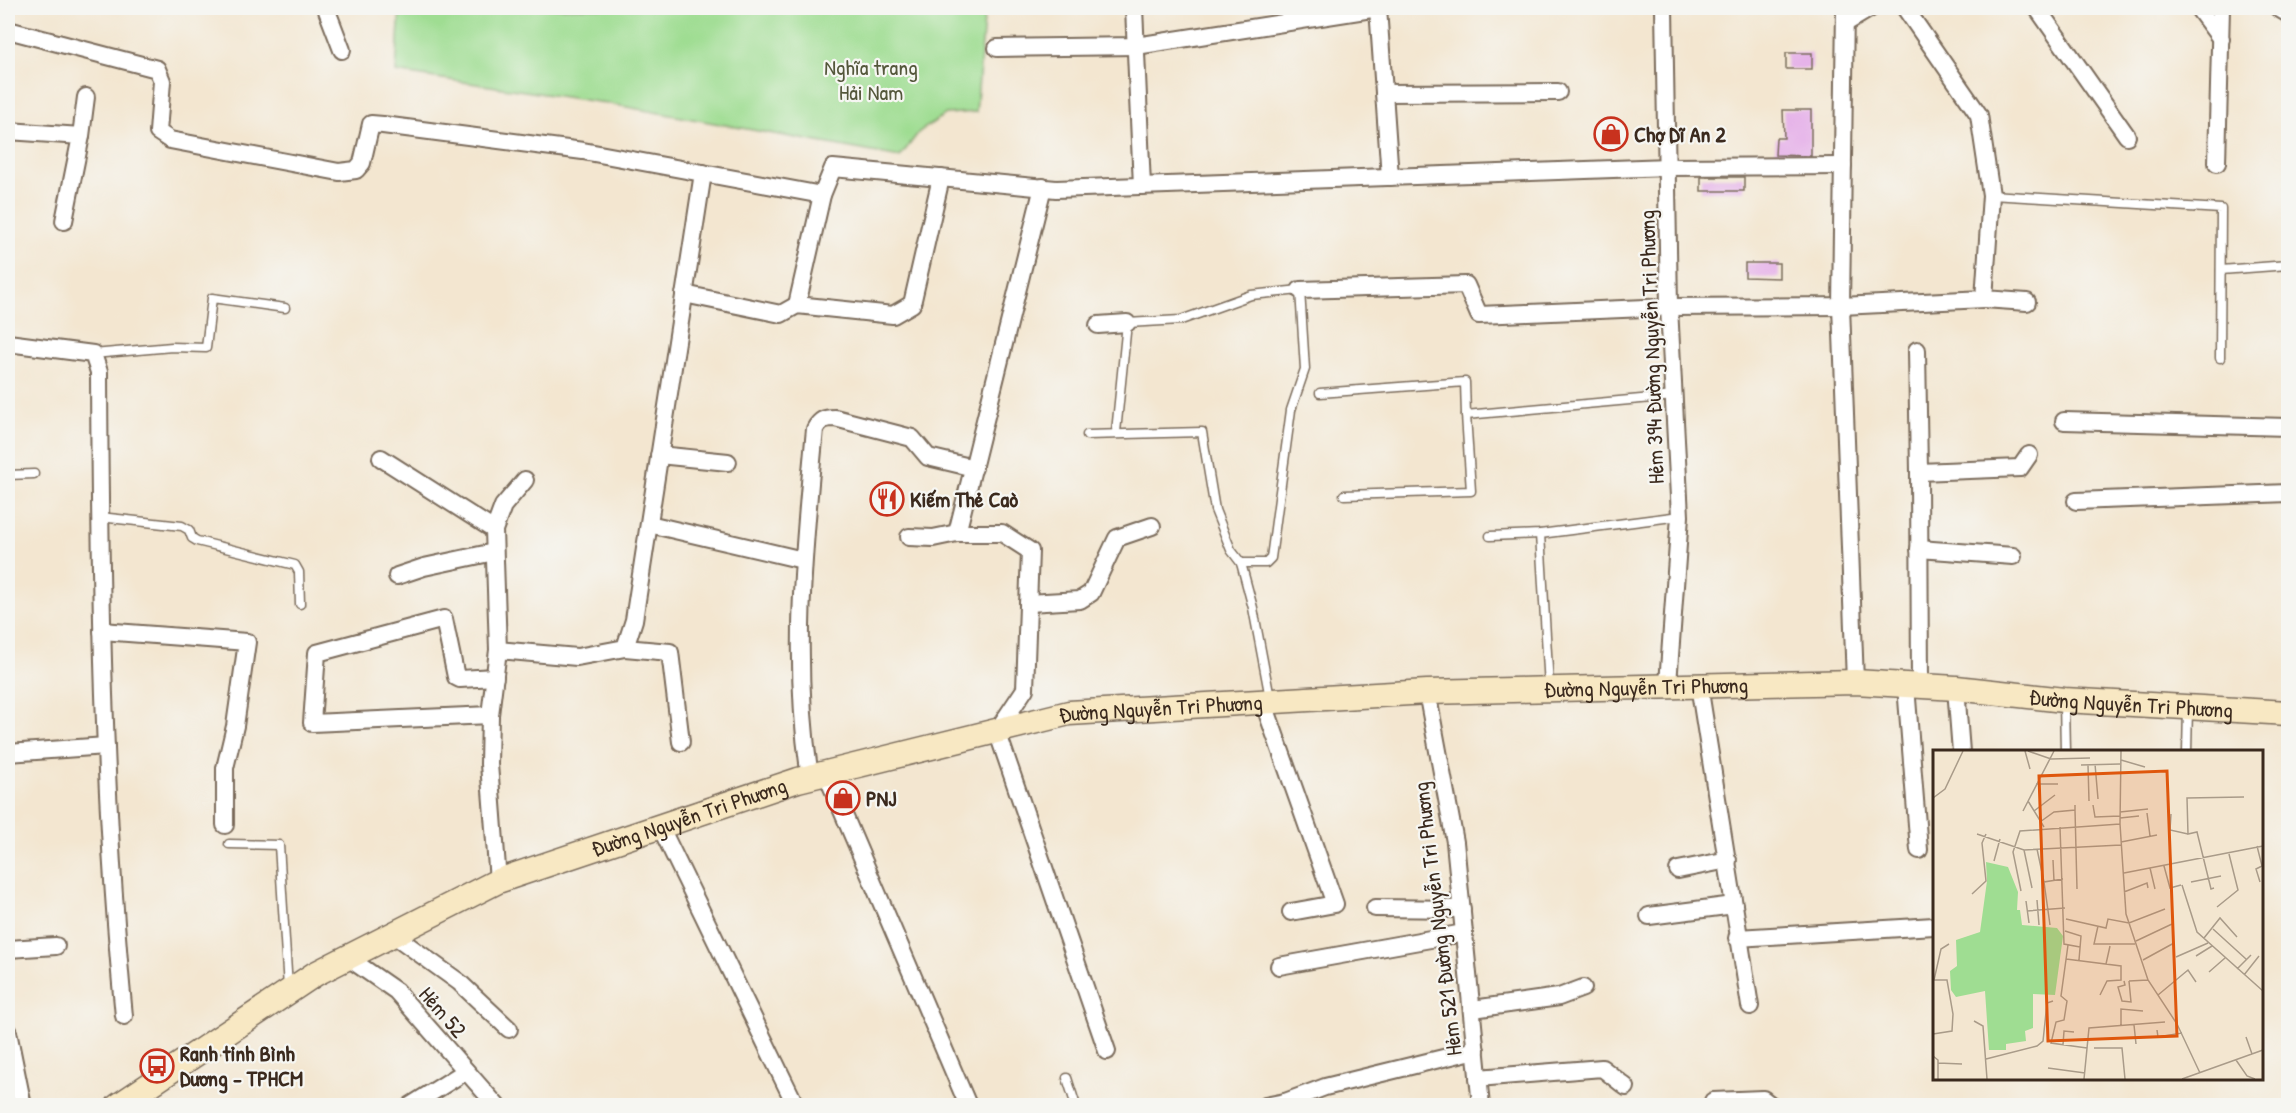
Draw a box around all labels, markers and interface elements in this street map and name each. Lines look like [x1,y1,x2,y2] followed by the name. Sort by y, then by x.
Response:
[824,52,918,107] park label: Nghĩa trang Hải Nam
[1593,116,1629,152] shop icon: Chợ Dĩ An 2
[1634,119,1726,149] place label: Chợ Dĩ An 2
[1631,209,1671,485] street label: Hẻm 394 Đường Nguyễn Tri Phương
[869,481,905,517] restaurant icon: Kiếm Thẻ Caò
[910,484,1018,514] place label: Kiếm Thẻ Caò
[1544,669,1749,704] street label: Đường Nguyễn Tri Phương
[2028,681,2234,725] street label: Đường Nguyễn Tri Phương
[1056,687,1263,730] street label: Đường Nguyễn Tri Phương
[1933,750,2263,1080] inset map
[588,770,791,863] street label: Đường Nguyễn Tri Phương
[825,780,861,816] shop icon: PNJ
[1405,780,1469,1058] street label: Hẻm 521 Đường Nguyễn Tri Phương
[866,783,896,813] place label: PNJ
[412,980,474,1045] street label: Hẻm 52
[180,1038,303,1094] place label: Ranh tỉnh Bình Dương - TPHCM
[139,1048,175,1084] bus stop icon: Ranh tỉnh Bình Dương - TPHCM

